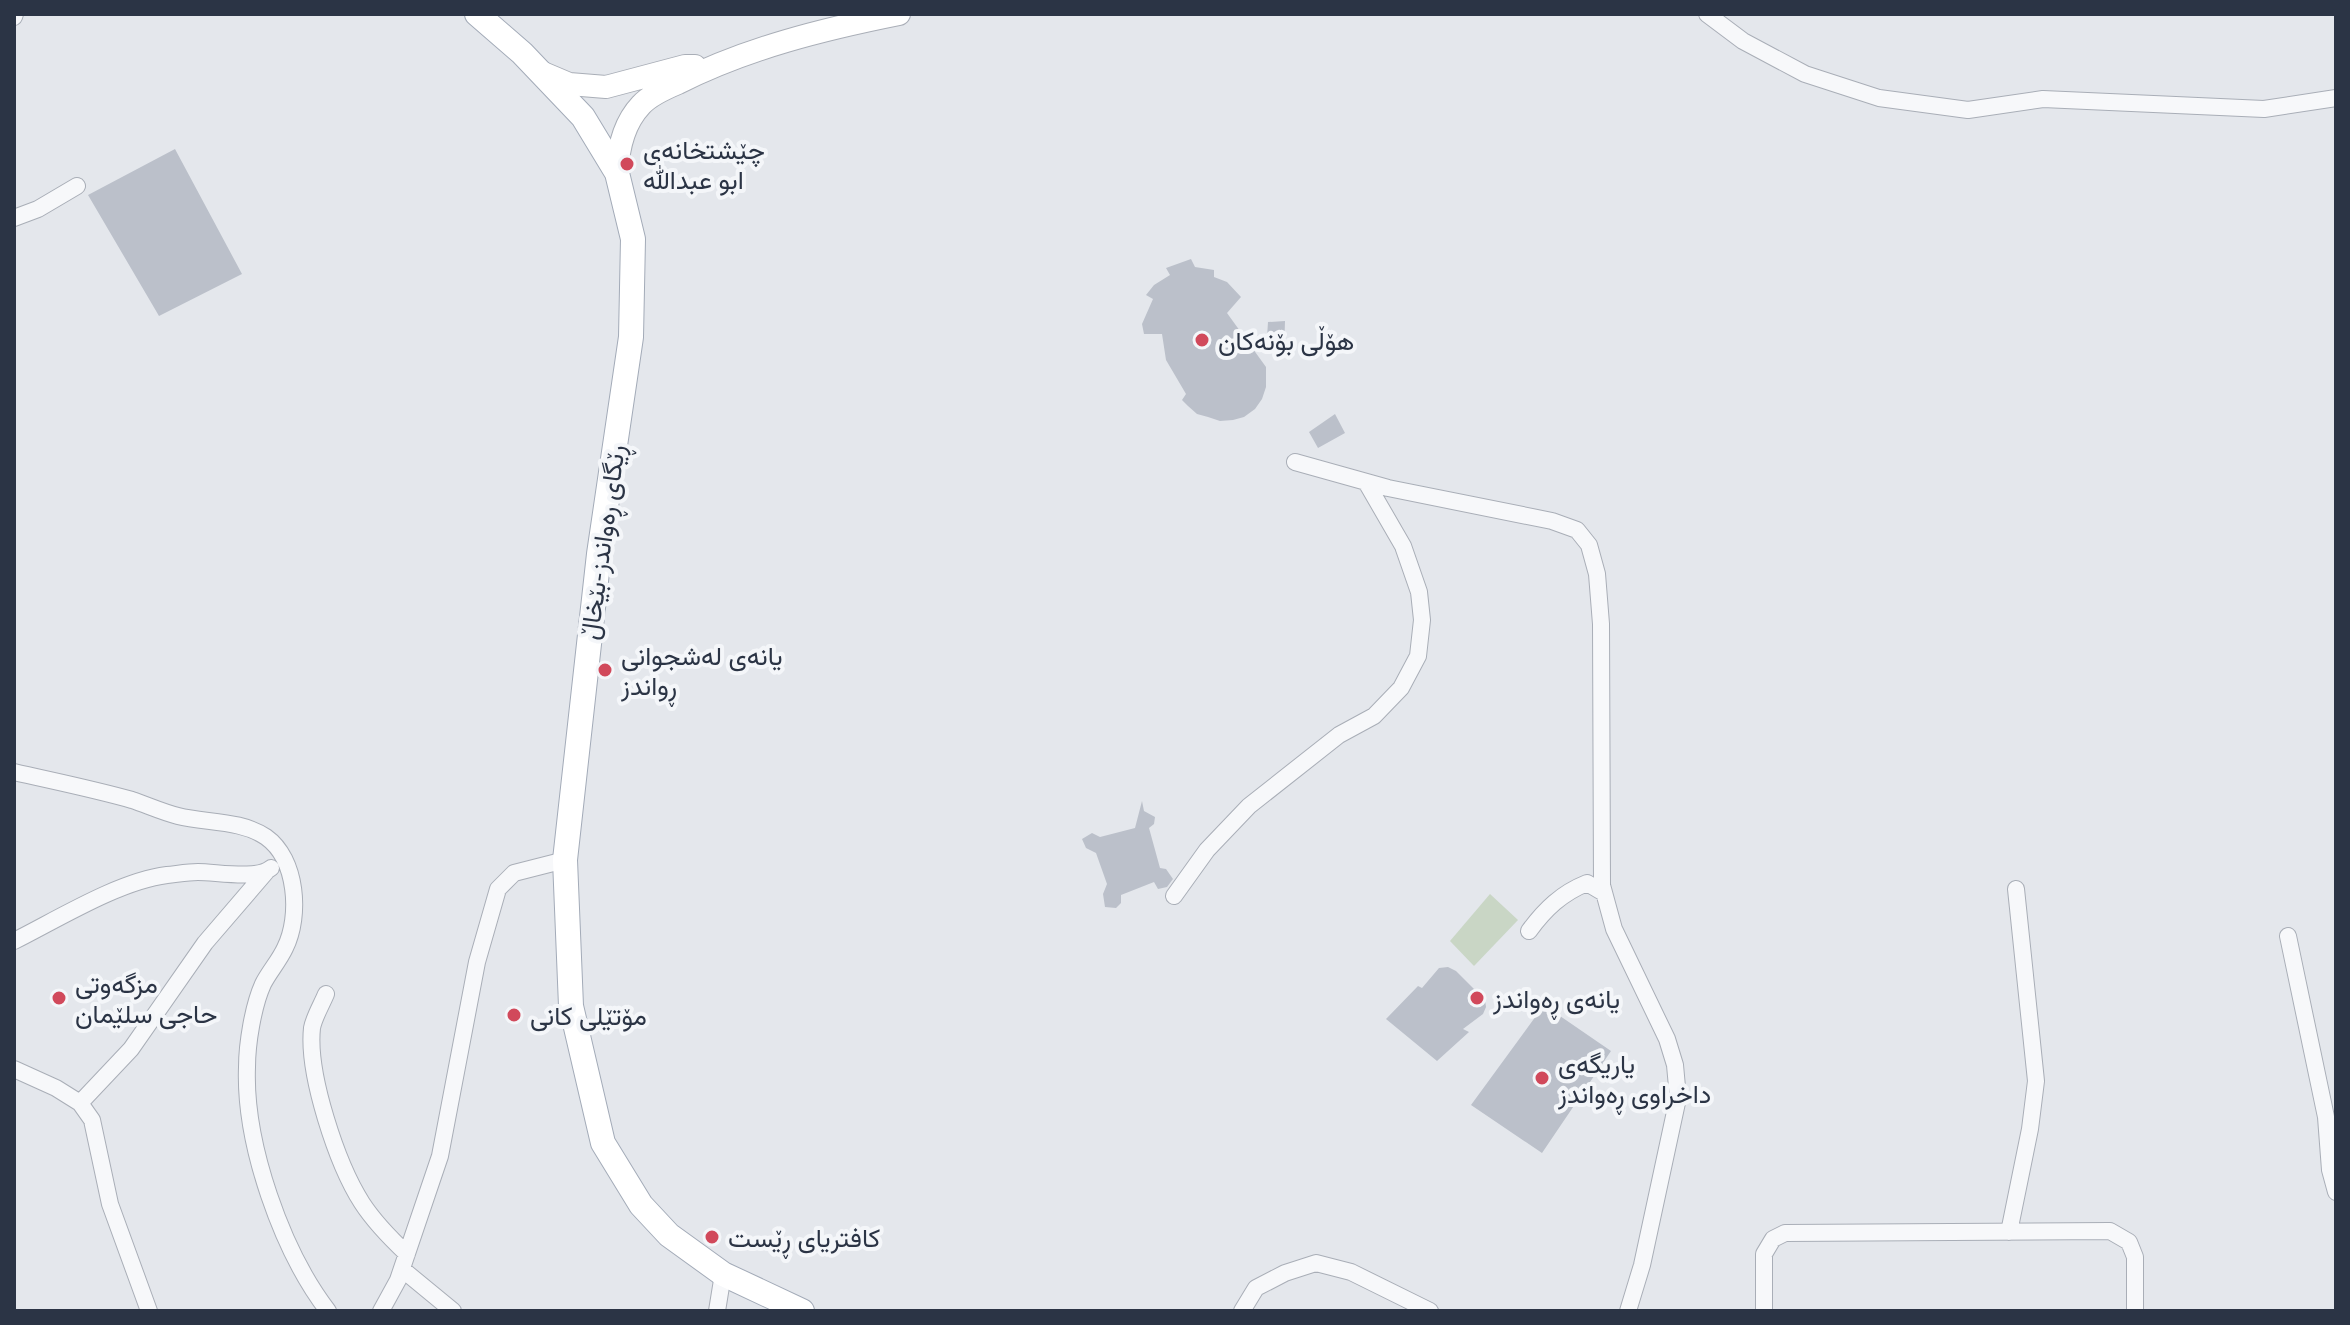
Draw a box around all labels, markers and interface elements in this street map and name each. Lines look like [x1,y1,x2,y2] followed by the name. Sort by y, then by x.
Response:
[643,134,765,196] place label: چێشتخانەی ابو عبدالله
[618,155,636,173] marker: چێشتخانەی ابو عبدالله
[1218,325,1354,357] place label: هۆڵی بۆنەکان
[1193,331,1211,349] marker: هۆڵی بۆنەکان
[573,443,637,642] street label: ڕێگای ڕەواندز-بێخاڵ
[620,640,783,707] place label: یانەی لەشجوانی ڕواندز
[596,661,614,679] marker: یانەی لەشجوانی ڕواندز
[75,968,217,1030] place label: مزگەوتی حاجی سلێمان
[1492,983,1620,1020] place label: یانەی ڕەواندز
[50,989,68,1007] marker: مزگەوتی حاجی سلێمان
[1468,989,1486,1007] marker: یانەی ڕەواندز
[530,1000,647,1032] place label: مۆتێلی کانی
[505,1006,523,1024] marker: مۆتێلی کانی
[1557,1048,1711,1115] place label: یاریگەی داخراوی ڕەواندز
[1533,1069,1551,1087] marker: یاریگەی داخراوی ڕەواندز
[728,1222,880,1259] place label: کافتریای ڕێست
[703,1228,721,1246] marker: کافتریای ڕێست

